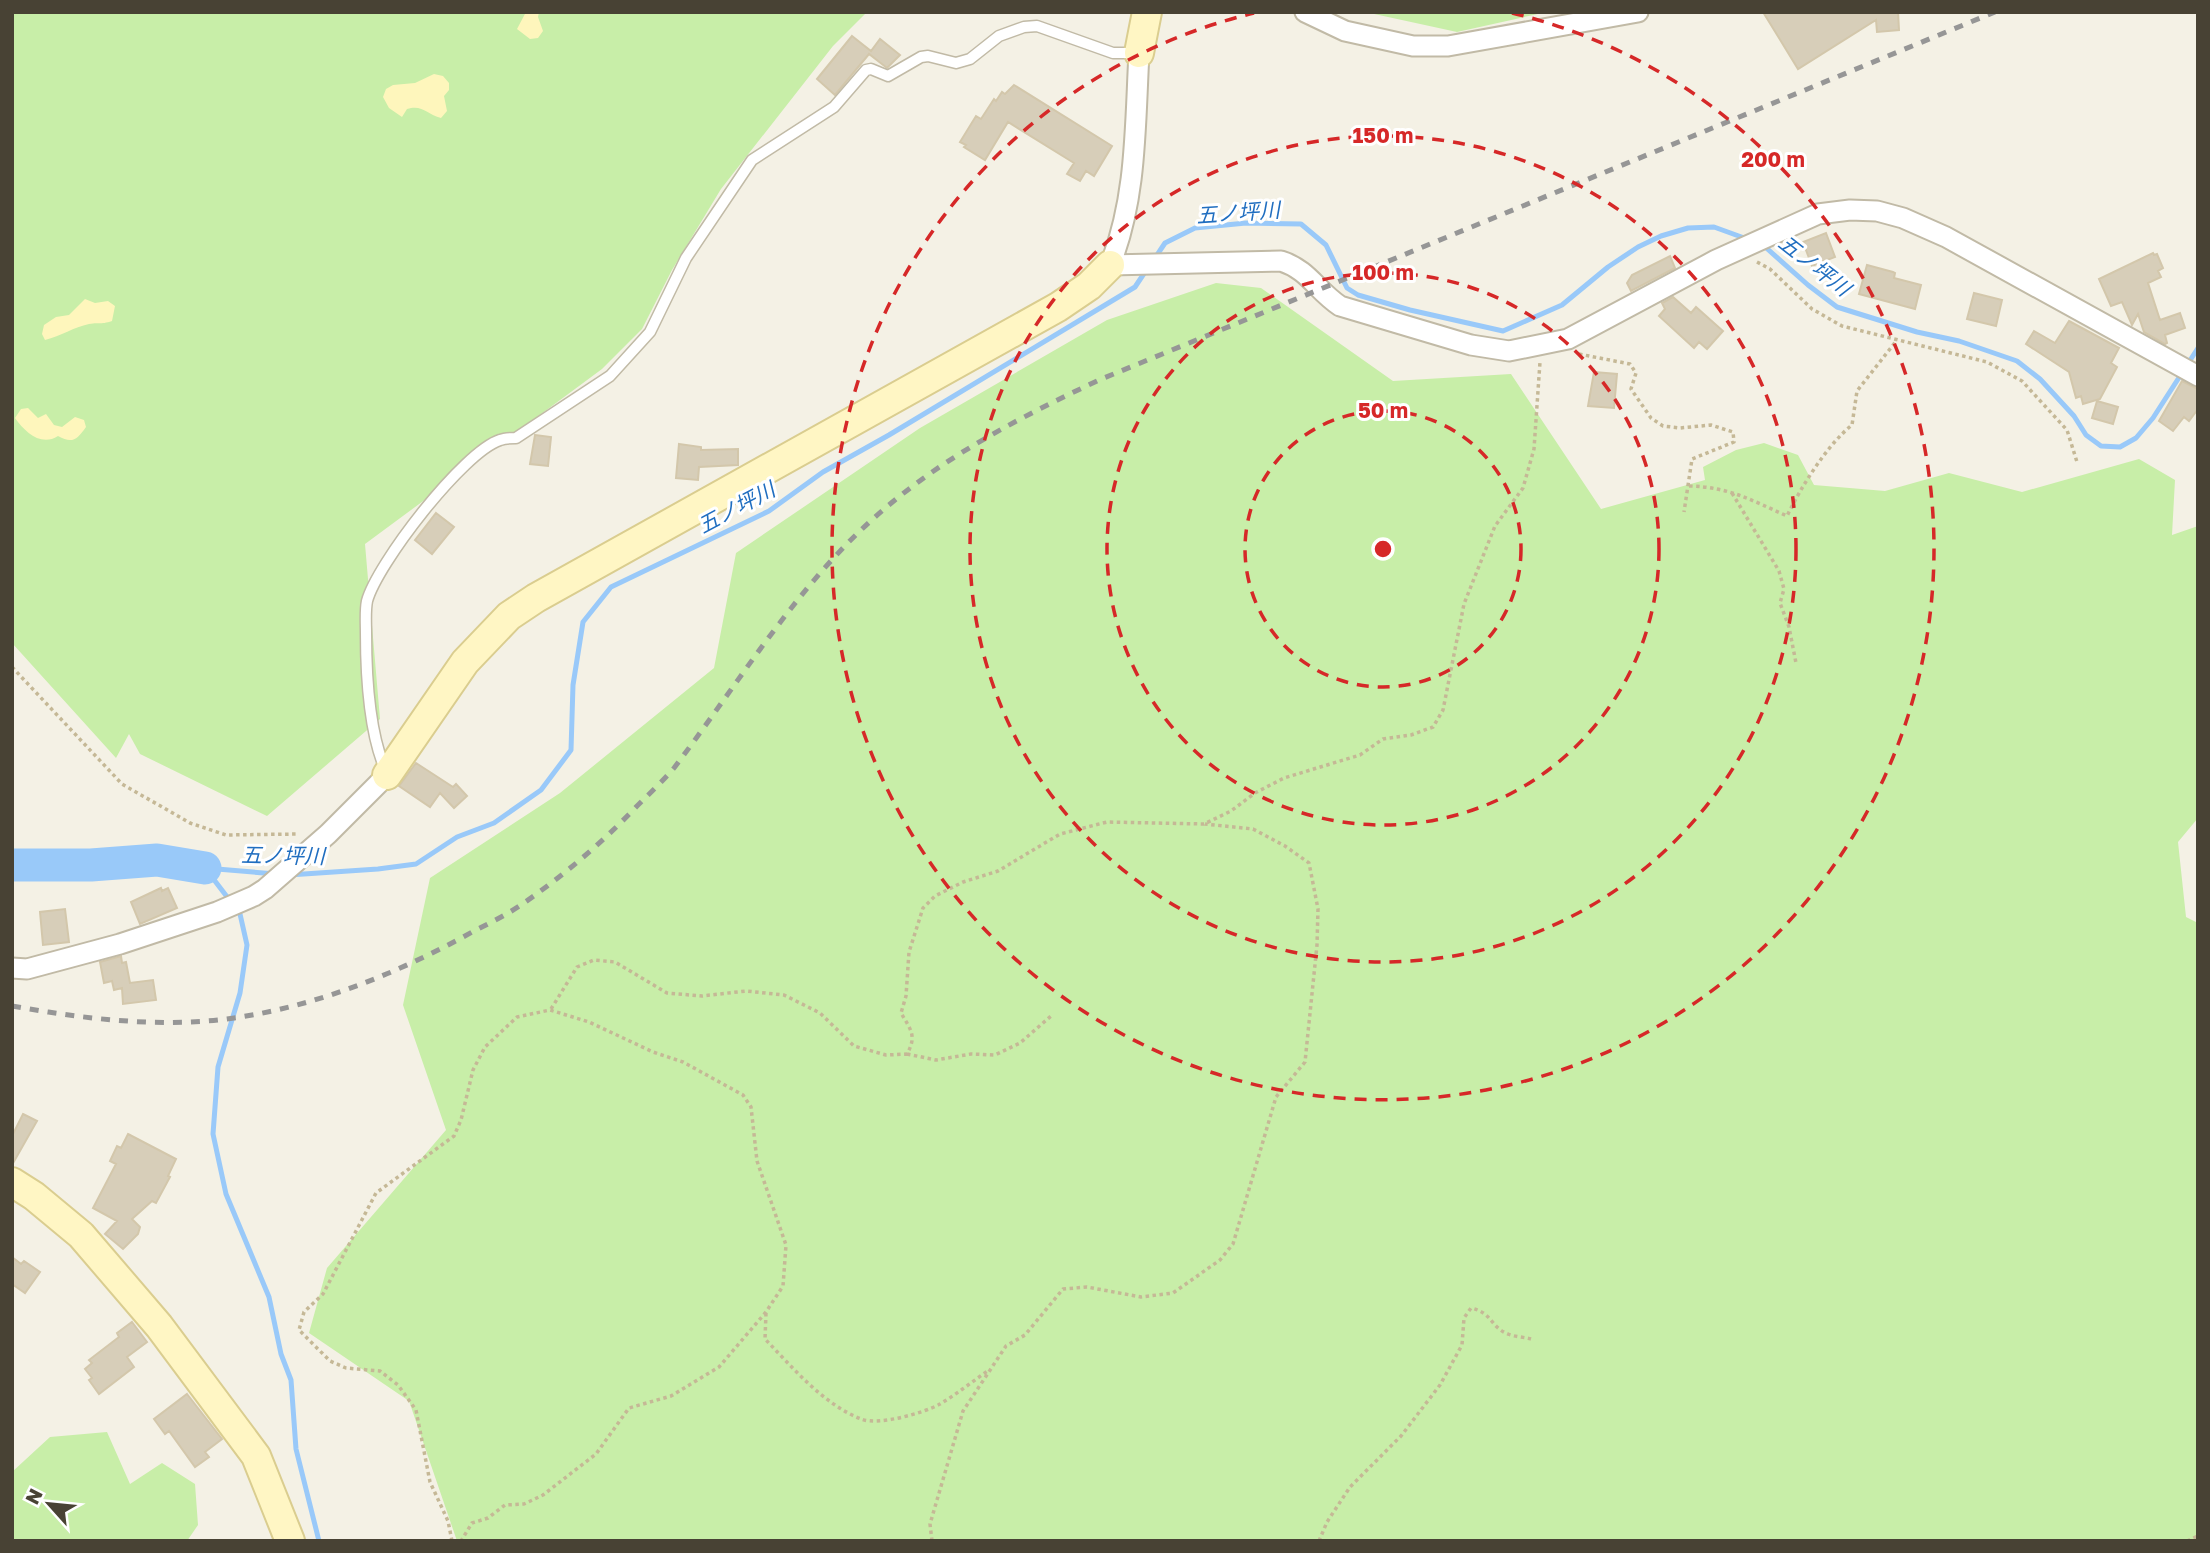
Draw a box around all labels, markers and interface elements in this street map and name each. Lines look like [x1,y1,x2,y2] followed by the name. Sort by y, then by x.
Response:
[1353,122,1413,148] text: 150 m
[1741,146,1805,172] text: 200 m
[1195,196,1283,228] water label: 五ノ坪川
[1774,229,1858,302] water label: 五ノ坪川
[1352,259,1414,285] text: 100 m
[1358,397,1408,423] text: 50 m
[693,475,781,538] water label: 五ノ坪川
[1371,537,1395,561] centre of rings
[241,841,327,869] water label: 五ノ坪川
[14,1469,84,1539] north arrow
[20,1484,47,1508] text: N

